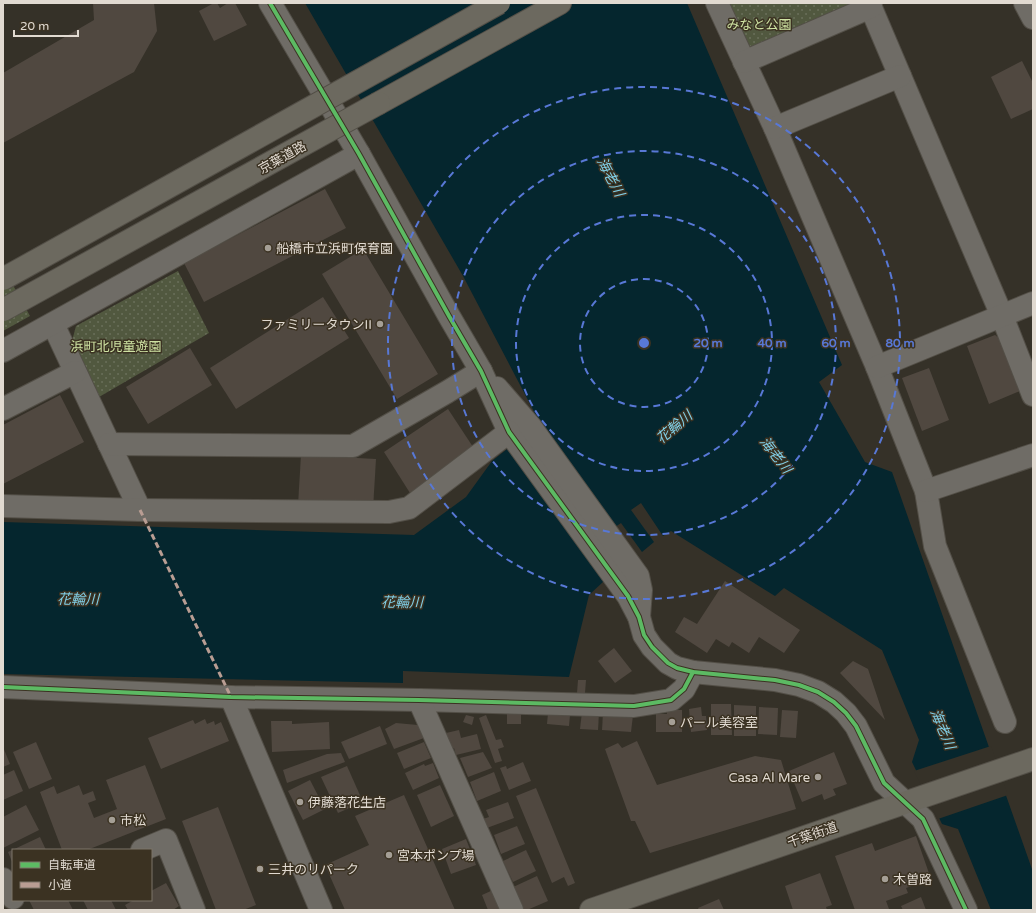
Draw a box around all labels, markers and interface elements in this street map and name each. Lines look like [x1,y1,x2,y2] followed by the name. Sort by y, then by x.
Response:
[14,12,78,38] scale bar
[726,17,792,33] park label: みなと公園
[20,19,49,33] text: 20 m
[256,138,309,177] street label: 京葉道路
[593,155,629,202] water label: 海老川
[276,241,393,257] place label: 船橋市立浜町保育園
[263,243,273,253] marker: 船橋市立浜町保育園
[261,317,372,333] place label: ファミリータウンII
[375,319,385,329] marker: ファミリータウンII
[637,336,651,350] centre of rings
[693,336,723,350] text: 20 m
[757,336,787,350] text: 40 m
[821,336,851,350] text: 60 m
[885,336,915,350] text: 80 m
[70,339,162,355] park label: 浜町北児童遊園
[653,406,697,447] water label: 花輪川
[756,434,796,479] water label: 海老川
[57,591,101,608] water label: 花輪川
[381,594,425,611] water label: 花輪川
[927,707,959,754] water label: 海老川
[680,715,758,731] place label: パール美容室
[667,717,677,727] marker: パール美容室
[728,770,810,786] place label: Casa Al Mare
[813,772,823,782] marker: Casa Al Mare
[308,795,386,811] place label: 伊藤落花生店
[295,797,305,807] marker: 伊藤落花生店
[120,813,146,829] place label: 市松
[107,815,117,825] marker: 市松
[785,819,840,851] street label: 千葉街道
[397,848,475,864] place label: 宮本ポンプ場
[12,849,152,901] legend
[384,850,394,860] marker: 宮本ポンプ場
[48,858,96,872] text: 自転車道
[268,862,359,878] place label: 三井のリパーク
[255,864,265,874] marker: 三井のリパーク
[893,872,932,888] place label: 木曽路
[880,874,890,884] marker: 木曽路
[48,878,72,892] text: 小道

